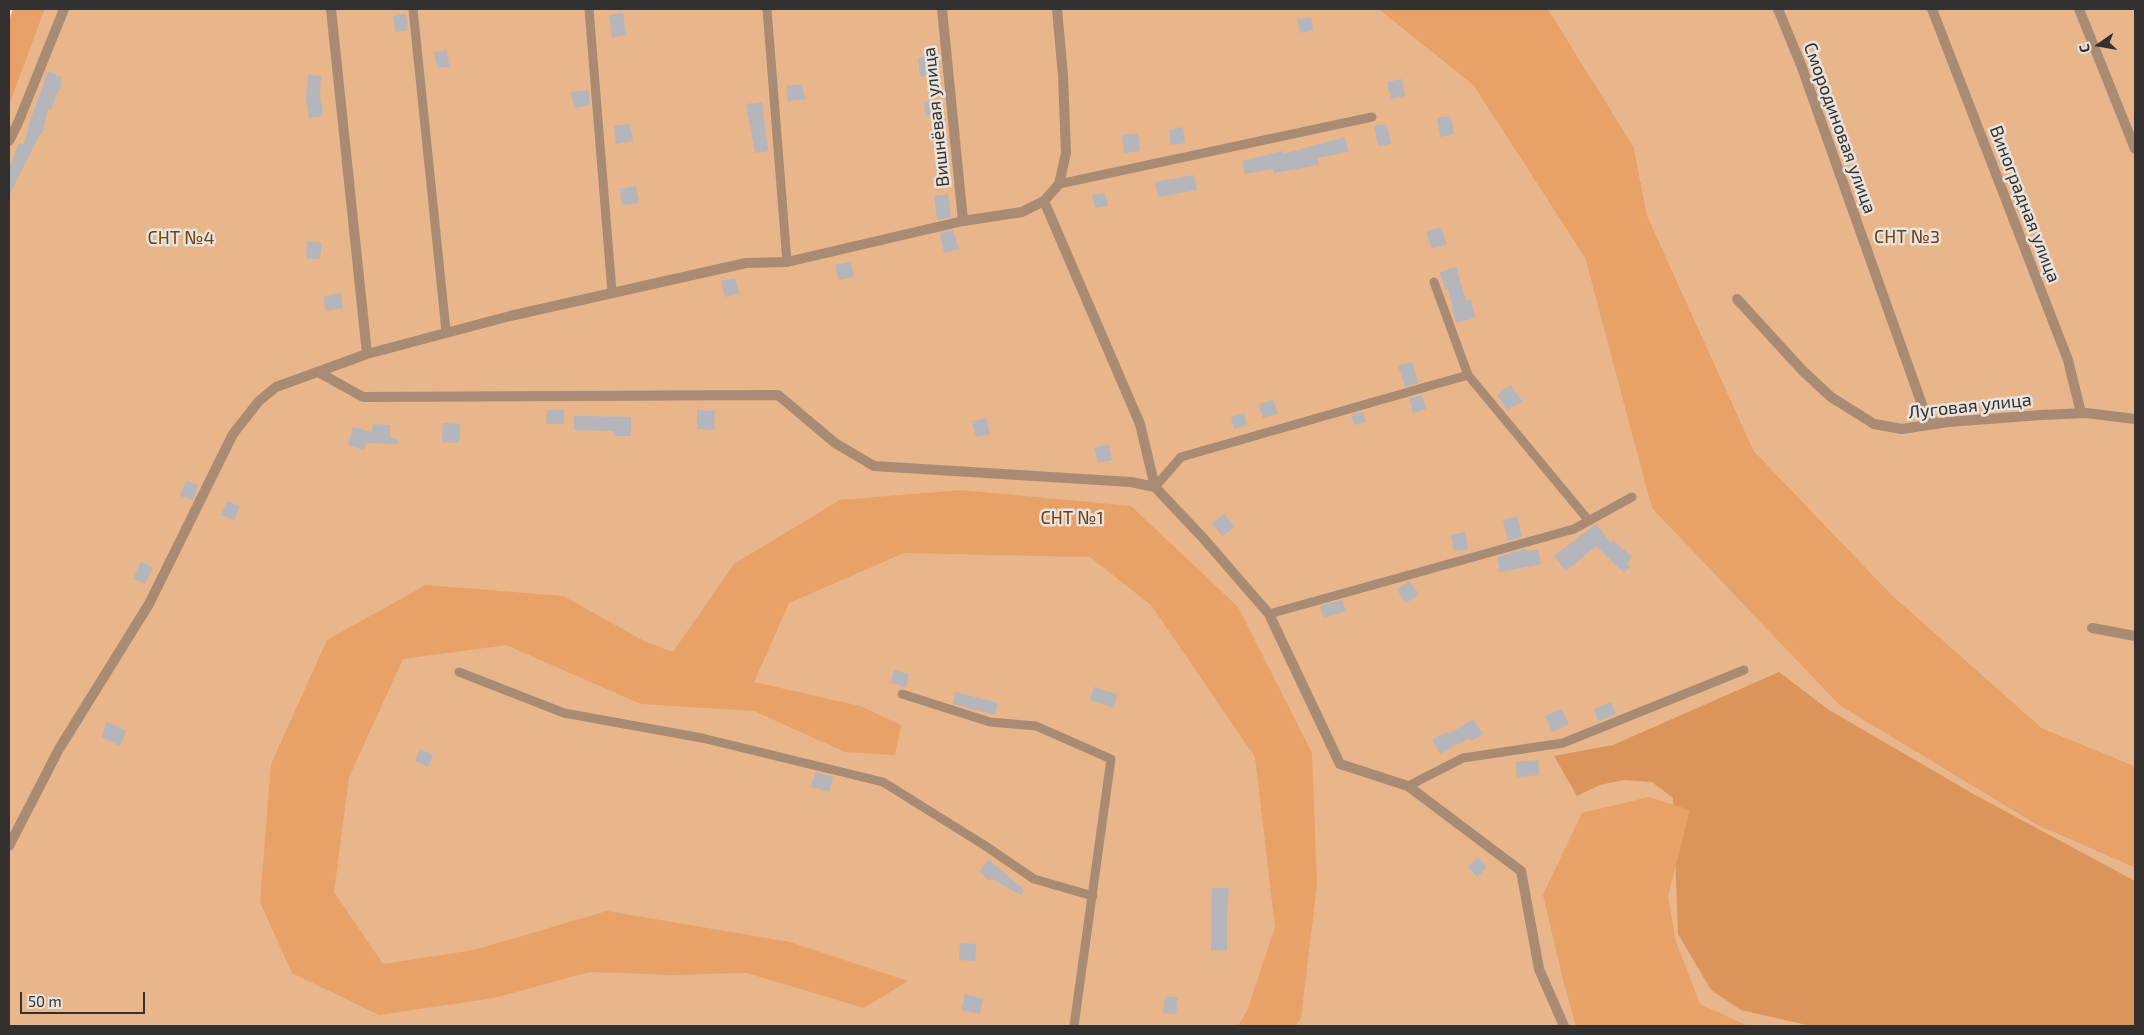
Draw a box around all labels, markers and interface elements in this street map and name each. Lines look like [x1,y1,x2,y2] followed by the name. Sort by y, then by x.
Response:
[2074,20,2124,70] north arrow
[1799,40,1881,216] street label: Смородиновая улица
[2075,43,2093,54] text: С
[918,46,954,188] street label: Вишнёвая улица
[1985,123,2065,285] street label: Виноградная улица
[1874,226,1940,248] park label: СНТ №3
[147,227,215,249] park label: СНТ №4
[1907,389,2033,423] street label: Луговая улица
[1040,507,1104,529] park label: СНТ №1
[22,982,148,1014] scale bar
[28,992,62,1010] text: 50 m

